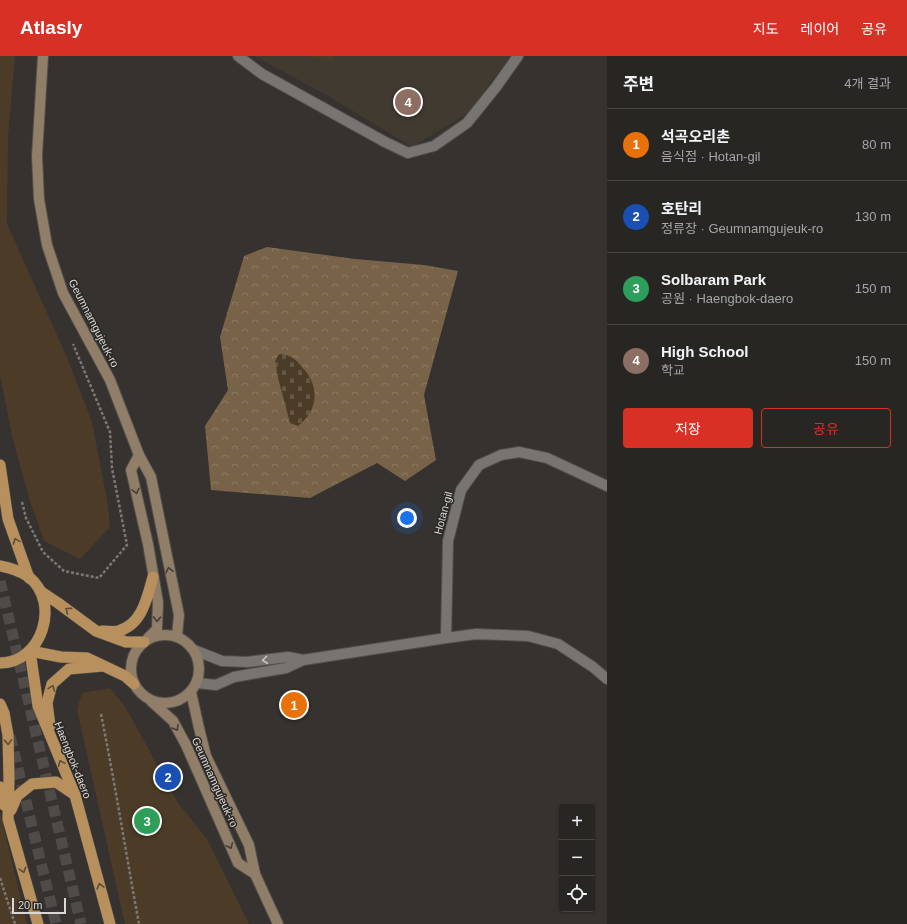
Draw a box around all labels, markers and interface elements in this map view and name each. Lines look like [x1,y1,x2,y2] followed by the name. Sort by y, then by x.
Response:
[20,17,82,38] text: Atlasly
[753,21,779,37] text: 지도
[801,21,839,37] text: 레이어
[861,21,887,37] text: 공유
[623,75,654,94] text: 주변
[844,76,891,91] text: 4개 결과
[395,87,421,117] pin: 4
[661,128,730,145] text: 석곡오리촌
[632,137,640,152] text: 1
[862,137,891,152] text: 80 m
[661,149,760,164] text: 음식점 · Hotan-gil
[661,200,702,217] text: 호탄리
[632,209,640,224] text: 2
[855,209,891,224] text: 130 m
[661,221,823,236] text: 정류장 · Geumnamgujeuk-ro
[661,271,766,288] text: Solbaram Park
[67,277,121,369] street label: Geumnamgujeuk-ro
[632,281,640,296] text: 3
[855,281,891,296] text: 150 m
[661,291,793,306] text: 공원 · Haengbok-daero
[661,343,749,360] text: High School
[632,353,640,368] text: 4
[855,353,891,368] text: 150 m
[661,363,685,378] text: 학교
[623,408,753,448] button: 저장
[761,408,891,448] button: 공유
[131,487,140,494] one-way arrow
[432,490,454,536] street label: Hotan-gil
[397,508,417,528] your location
[12,538,21,545] one-way arrow
[166,567,174,574] one-way arrow
[66,608,73,615] one-way arrow
[153,616,161,622] one-way arrow
[262,655,268,664] one-way arrow
[47,685,56,692] one-way arrow
[281,690,307,720] pin: 1
[52,720,94,800] street label: Haengbok-daero
[172,724,179,731] one-way arrow
[190,735,240,829] street label: Geumnamgujeuk-ro
[4,739,12,745] one-way arrow
[58,759,66,767] one-way arrow
[155,762,181,792] pin: 2
[559,804,595,912] map controls
[559,804,595,840] button: +
[134,806,160,836] pin: 3
[559,840,595,876] button: −
[226,842,234,849] one-way arrow
[18,867,26,873] one-way arrow
[559,876,595,912] button: locate
[96,883,105,890] one-way arrow
[12,896,66,915] scale bar
[18,899,42,911] text: 20 m

